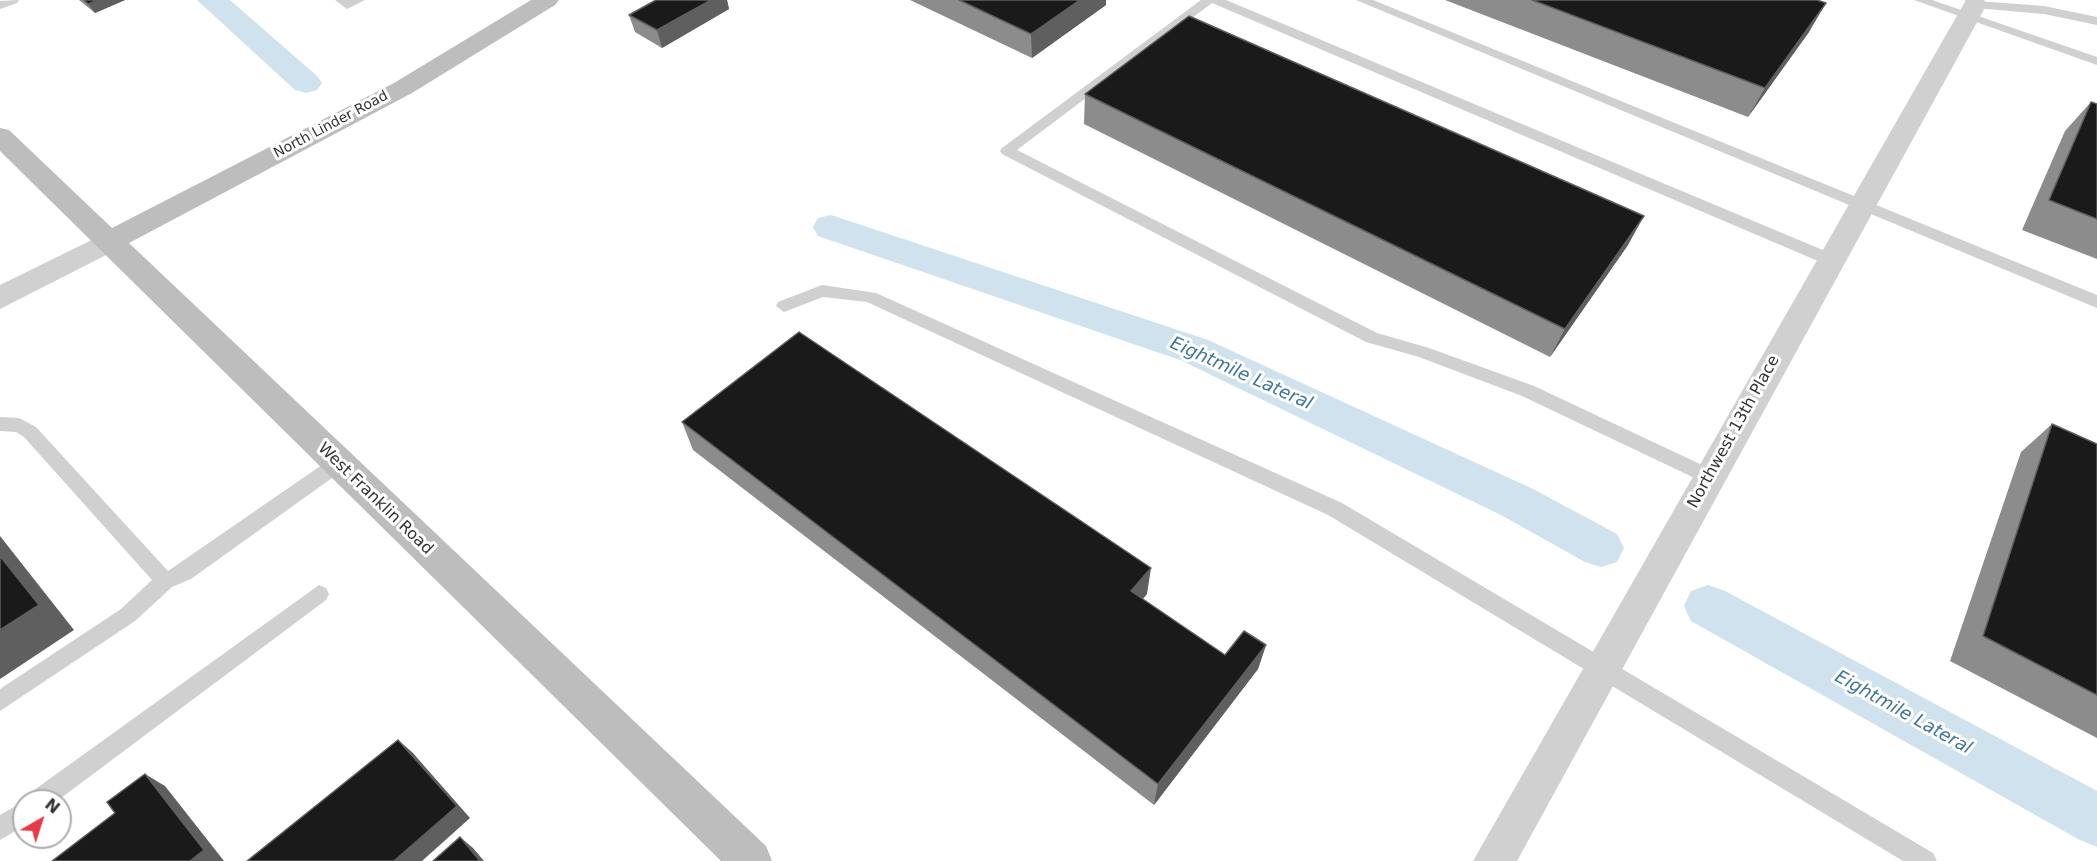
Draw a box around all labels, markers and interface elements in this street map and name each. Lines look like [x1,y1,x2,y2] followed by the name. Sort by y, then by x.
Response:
[271,88,391,162] street label: North Linder Road
[1167,333,1315,415] water label: Eightmile Lateral
[1684,352,1784,512] street label: Northwest 13th Place
[313,439,437,559] street label: West Franklin Road
[1831,666,1975,760] water label: Eightmile Lateral
[12,789,72,849] north arrow
[41,795,64,818] text: N

